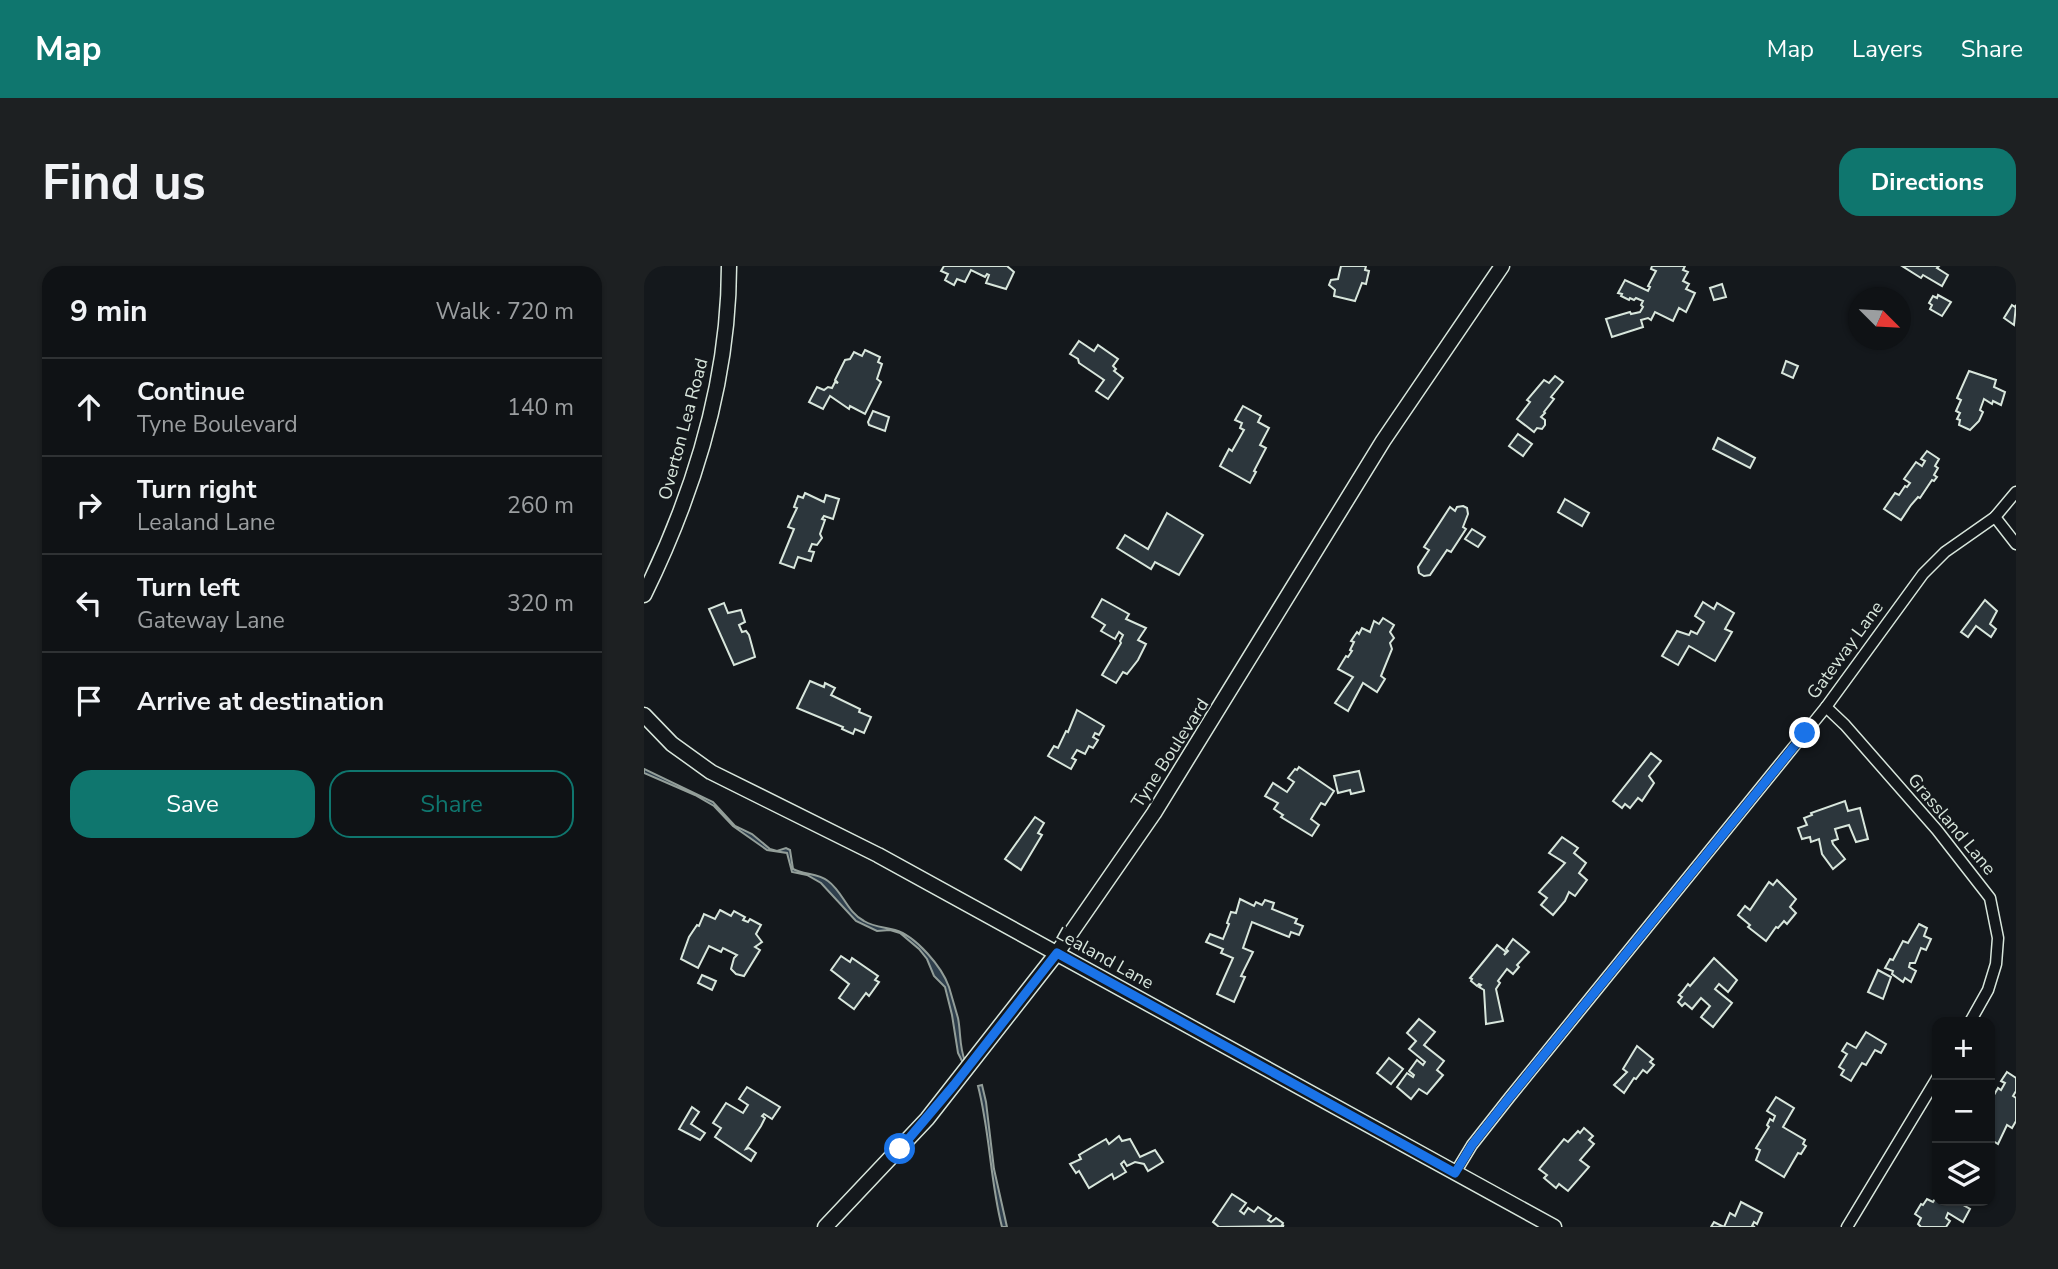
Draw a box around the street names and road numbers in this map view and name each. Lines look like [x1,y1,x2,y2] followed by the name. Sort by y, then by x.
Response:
[653,355,713,503] street label: Overton Lea Road
[1801,596,1889,704] street label: Gateway Lane
[1126,694,1214,812] street label: Tyne Boulevard
[1902,768,2002,880] street label: Grassland Lane
[1052,921,1158,995] street label: Lealand Lane

